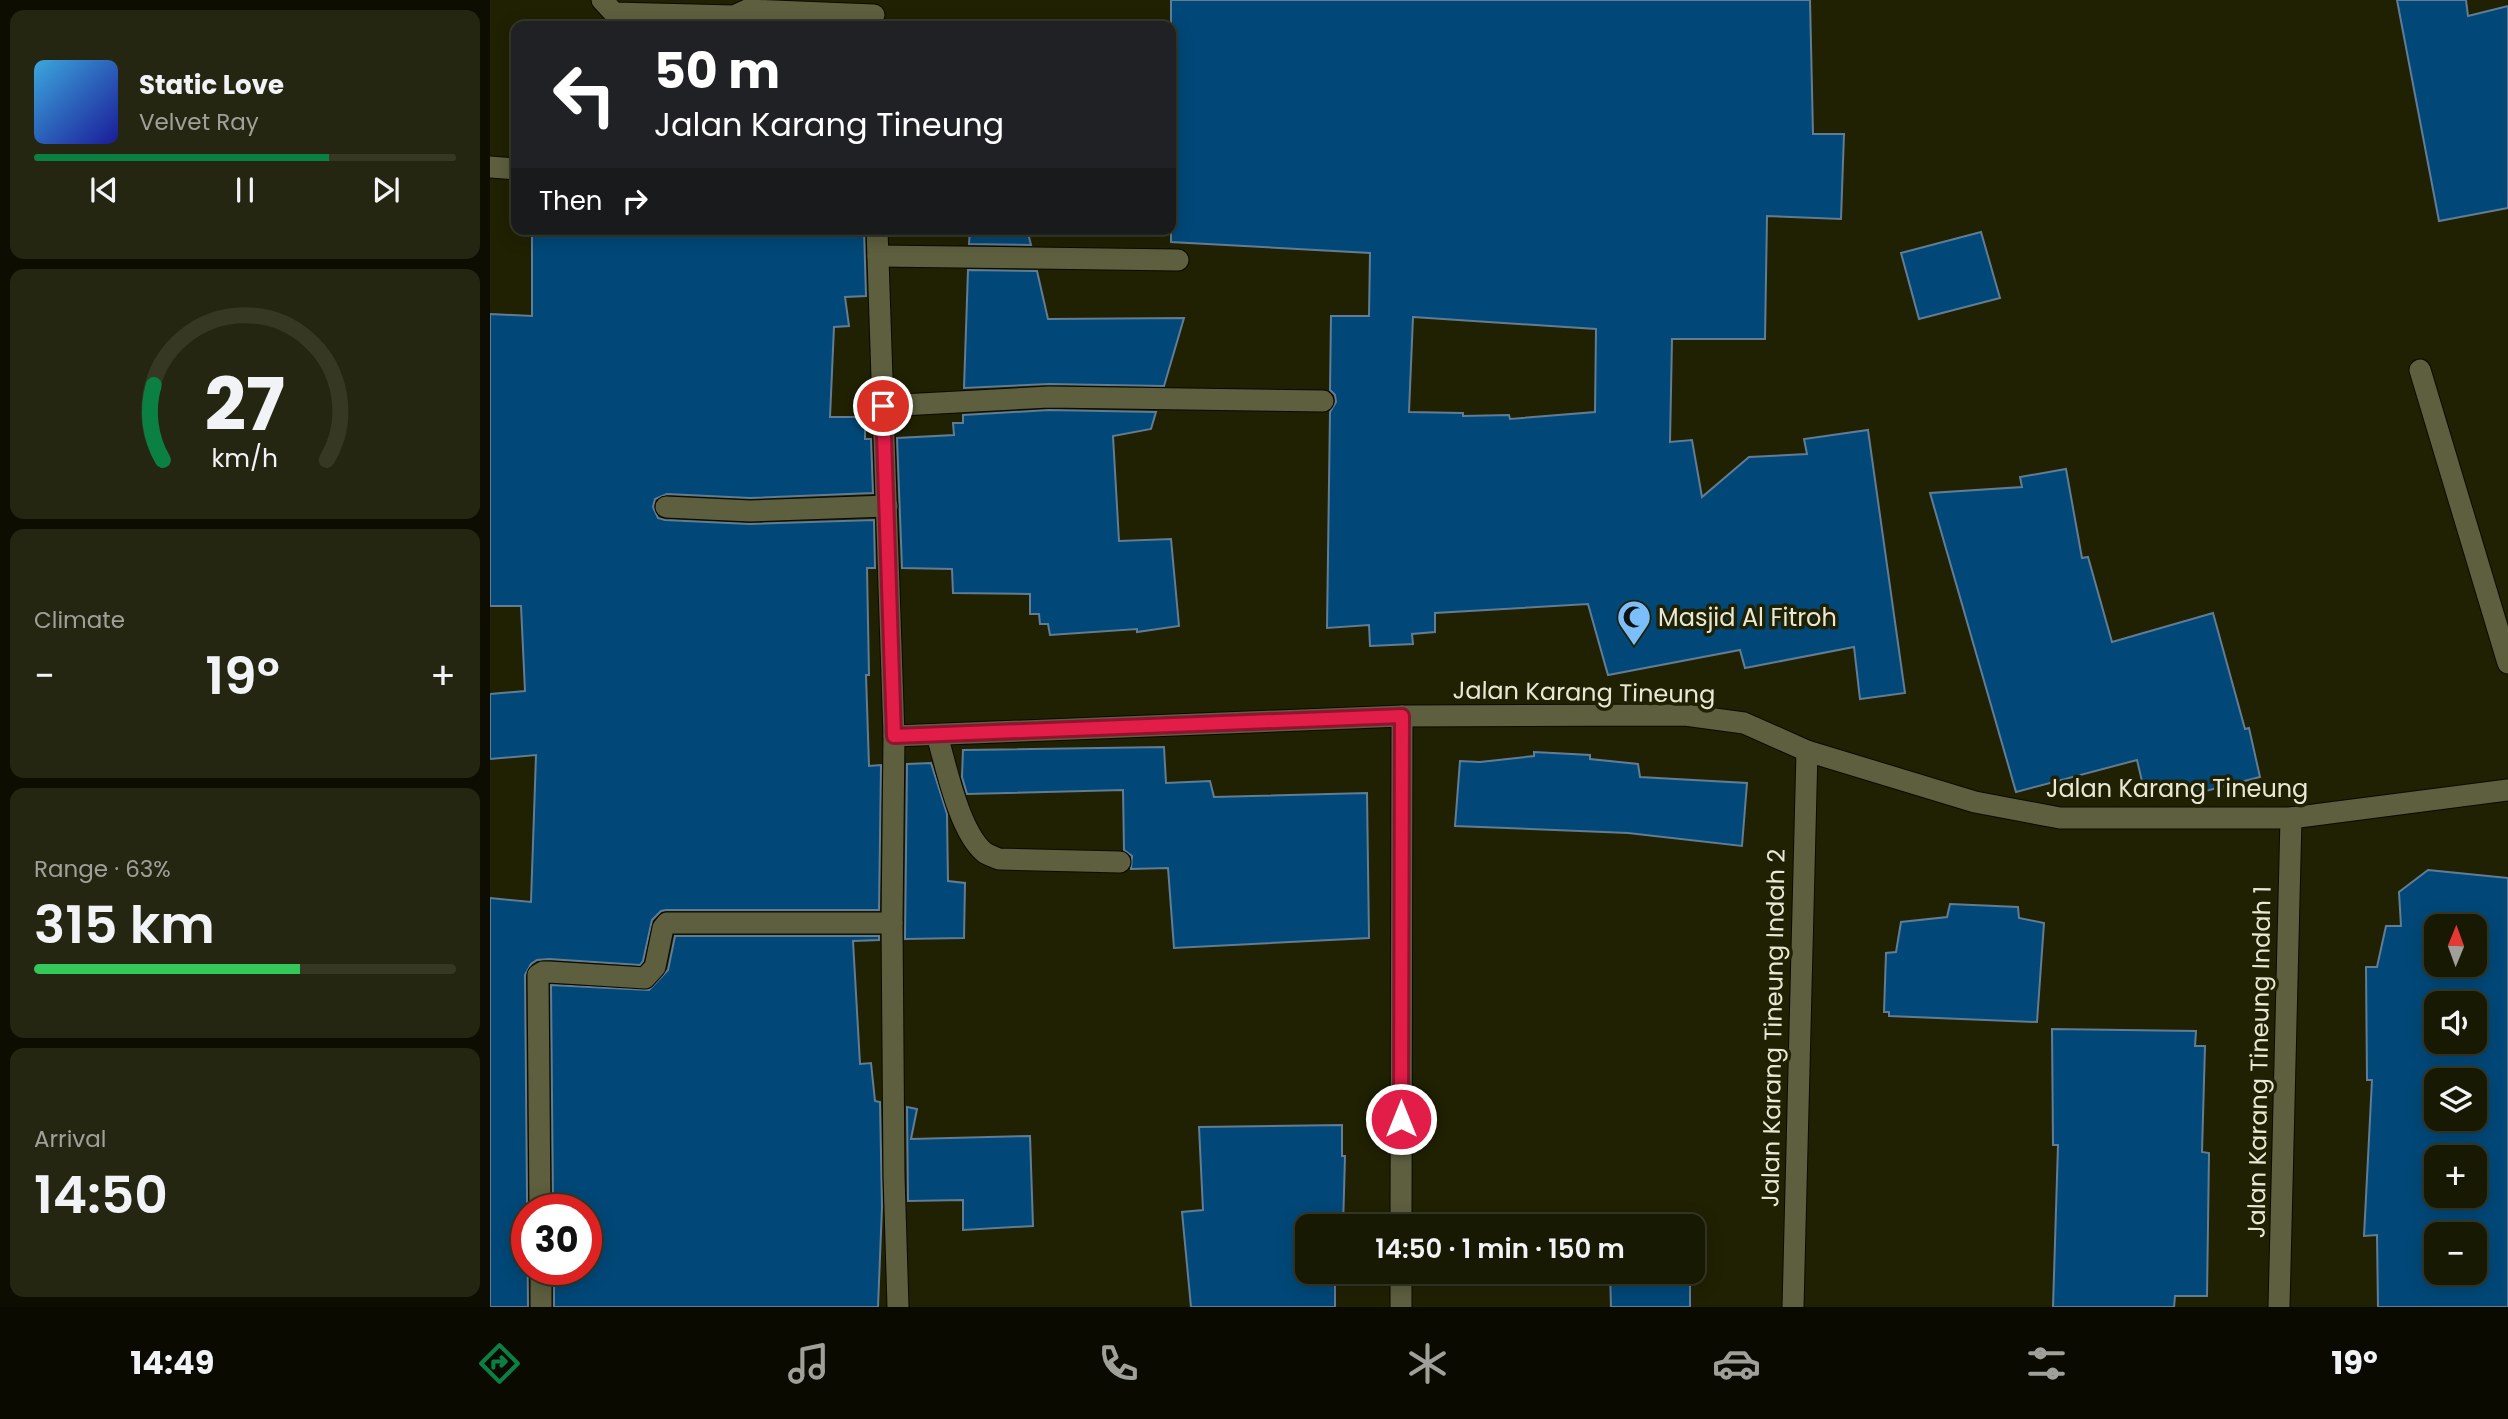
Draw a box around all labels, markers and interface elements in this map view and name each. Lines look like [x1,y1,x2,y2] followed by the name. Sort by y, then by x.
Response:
[654,37,780,105] text: 50 m
[539,49,630,140] icon: left
[139,67,284,103] text: Static Love
[654,102,1004,147] text: Jalan Karang Tineung
[139,106,259,138] text: Velvet Ray
[85,171,123,209] icon: previous
[226,171,264,209] icon: pause
[367,171,405,209] icon: next
[616,182,654,220] icon: right
[539,183,602,219] text: Then
[205,355,285,456] text: 27
[853,376,913,436] pin
[864,387,902,425] icon: arrive
[212,441,278,476] text: km/h
[1615,598,1653,647] mosque icon: Masjid Al Fitroh
[1658,601,1837,634] place label: Masjid Al Fitroh
[34,604,125,636] text: Climate
[205,639,280,712] text: 19°
[34,649,55,702] text: −
[430,649,456,702] text: +
[1452,673,1716,711] street label: Jalan Karang Tineung
[2046,772,2308,805] street label: Jalan Karang Tineung
[1753,849,1793,1207] street label: Jalan Karang Tineung Indah 2
[34,853,171,885] text: Range · 63%
[2239,886,2279,1238] street label: Jalan Karang Tineung Indah 1
[34,888,215,961] text: 315 km
[2424,914,2487,976] north arrow
[2424,914,2487,1285] map controls
[2424,991,2487,1054] button: sound
[2424,1068,2487,1131] button: layers
[1364,1082,1438,1156] position arrow
[34,1123,106,1155] text: Arrival
[2424,1145,2487,1208] button: +
[34,1158,168,1231] text: 14:50
[511,1194,602,1285] speed limit sign: 30
[2424,1222,2487,1285] button: −
[1375,1231,1625,1267] text: 14:50 · 1 min · 150 m
[475,1339,524,1388] icon: directions
[784,1339,833,1388] icon: music
[1094,1339,1143,1388] icon: phone
[1403,1339,1452,1388] icon: climate
[1712,1339,1761,1388] icon: car
[2022,1339,2071,1388] icon: filters
[130,1340,214,1385] text: 14:49
[2331,1340,2378,1385] text: 19°

